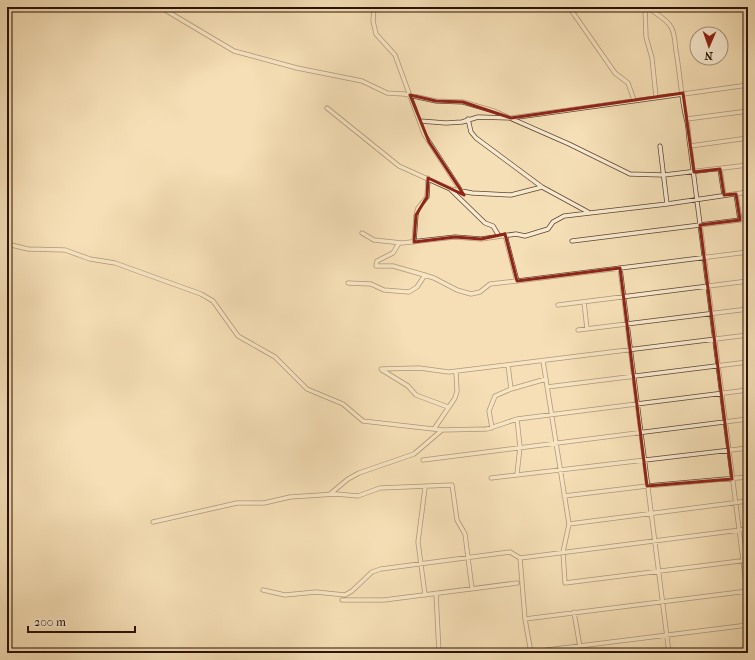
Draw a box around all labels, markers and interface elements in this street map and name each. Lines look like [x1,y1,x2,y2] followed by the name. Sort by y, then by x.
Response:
[689,26,729,66] north arrow
[704,49,713,62] text: N
[28,608,135,634] scale bar
[34,615,66,629] text: 200 m

